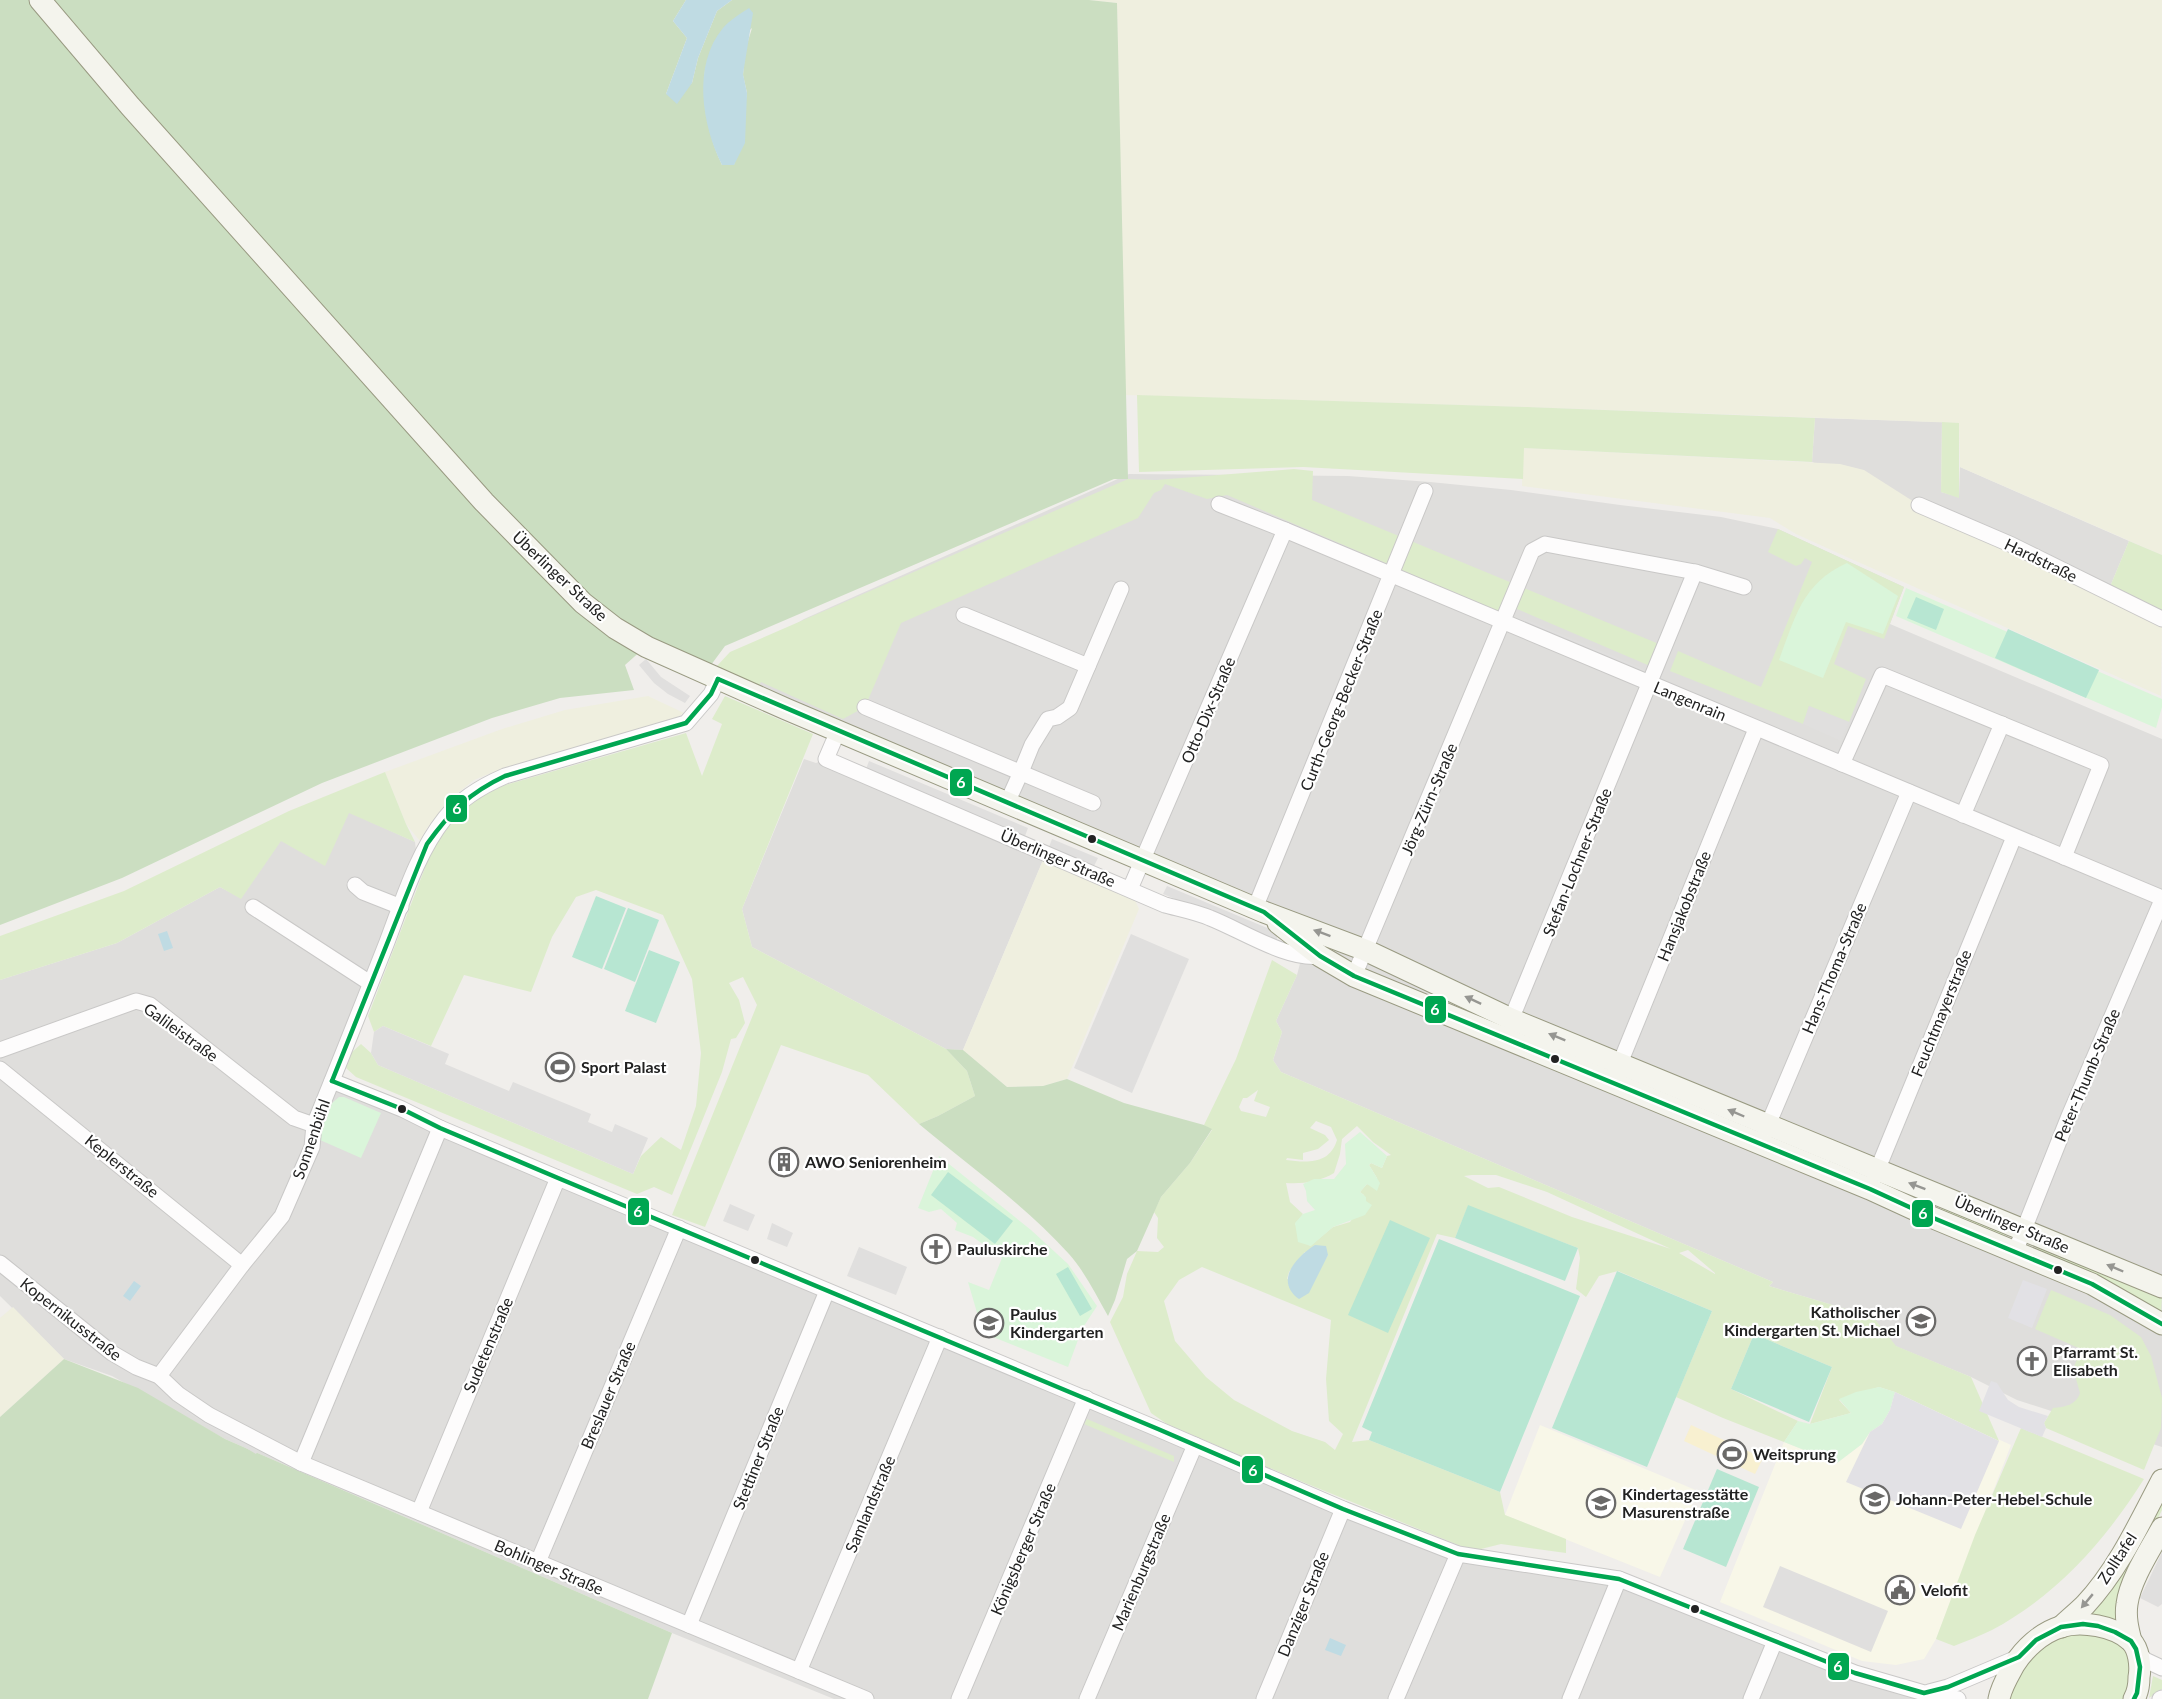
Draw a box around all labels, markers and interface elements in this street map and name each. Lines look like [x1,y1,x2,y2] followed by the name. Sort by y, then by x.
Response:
[509,527,612,625] street label: Überlinger Straße
[2002,534,2081,585] street label: Hardstraße
[1295,606,1386,793] street label: Curth-Georg-Becker-Straße
[1177,654,1238,766] street label: Otto-Dix-Straße
[1651,677,1729,724] street label: Langenrain
[1396,740,1461,858] street label: Jörg-Zürn-Straße
[949,768,973,797] line badge: 6
[956,772,966,791] text: 6
[1538,785,1615,939] street label: Stefan-Lochner-Straße
[445,794,468,823] line badge: 6
[452,798,462,817] text: 6
[998,825,1119,890] street label: Überlinger Straße
[1086,833,1098,845] unlabelled marker
[1653,848,1714,964] street label: Hansjakobstraße
[1797,899,1870,1036] street label: Hans-Thoma-Straße
[1313,928,1331,938] one-way arrow
[1906,947,1975,1079] street label: Feuchtmayerstraße
[1424,995,1447,1024] line badge: 6
[1464,996,1481,1005] one-way arrow
[140,998,222,1065] street label: Galileistraße
[1430,999,1440,1018] text: 6
[2050,1005,2123,1144] street label: Peter-Thumb-Straße
[1547,1032,1565,1042] one-way arrow
[544,1051,576,1083] sports icon: Sport Palast
[1549,1053,1561,1065] unlabelled marker
[581,1057,667,1076] place label: Sport Palast
[288,1096,333,1181] street label: Sonnenbühl
[396,1103,408,1115] unlabelled marker
[1727,1108,1745,1118] one-way arrow
[82,1130,163,1201] street label: Keplerstraße
[768,1146,800,1178] building icon: AWO Seniorenheim
[804,1152,947,1171] place label: AWO Seniorenheim
[1908,1181,1926,1190] one-way arrow
[1952,1191,2073,1256] street label: Überlinger Straße
[627,1197,650,1226] line badge: 6
[1911,1199,1934,1228] line badge: 6
[633,1201,643,1220] text: 6
[1918,1203,1928,1222] text: 6
[920,1233,952,1265] church icon: Pauluskirche
[957,1239,1048,1258] place label: Pauluskirche
[749,1254,761,1266] unlabelled marker
[2106,1263,2124,1273] one-way arrow
[2052,1264,2064,1276] unlabelled marker
[17,1273,126,1364] street label: Kopernikusstraße
[459,1294,516,1395] street label: Sudetenstraße
[1724,1302,1900,1339] place label: Katholischer Kindergarten St. Michael
[1010,1304,1104,1341] place label: Paulus Kindergarten
[1905,1305,1937,1337] school or university icon: Katholischer Kindergarten St. Michael
[973,1307,1005,1339] school or university icon: Paulus Kindergarten
[576,1338,639,1452] street label: Breslauer Straße
[2053,1342,2138,1379] place label: Pfarramt St. Elisabeth
[2016,1345,2048,1377] church icon: Pfarramt St. Elisabeth
[728,1403,787,1512] street label: Stettiner Straße
[1716,1438,1748,1470] sports icon: Weitsprung
[1753,1444,1837,1463] place label: Weitsprung
[841,1453,898,1555] street label: Samlandstraße
[1241,1455,1264,1484] line badge: 6
[1248,1460,1258,1479] text: 6
[986,1480,1059,1618] street label: Königsberger Straße
[1859,1483,1891,1515] school or university icon: Johann-Peter-Hebel-Schule
[1622,1484,1749,1521] place label: Kindertagesstätte Masurenstraße
[1585,1487,1617,1519] school or university icon: Kindertagesstätte Masurenstraße
[1896,1489,2093,1508] place label: Johann-Peter-Hebel-Schule
[1107,1510,1174,1633] street label: Marienburgstraße
[2093,1529,2140,1587] street label: Zolltafel
[492,1535,606,1598] street label: Bohlinger Straße
[1273,1549,1332,1659] street label: Danziger Straße
[1884,1574,1916,1606] public building icon: Velofit
[1920,1580,1968,1599] place label: Velofit
[2081,1593,2094,1608] one-way arrow
[1689,1603,1701,1615] unlabelled marker
[1827,1652,1850,1681] line badge: 6
[1833,1656,1843,1675] text: 6

